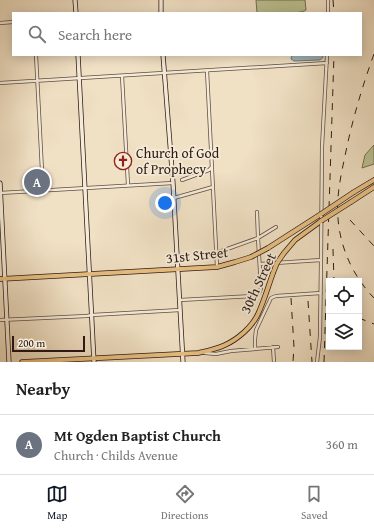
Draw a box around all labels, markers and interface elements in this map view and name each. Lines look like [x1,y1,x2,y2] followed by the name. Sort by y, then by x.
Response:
[12,12,362,56] search box
[26,23,48,45] icon: search
[58,24,132,45] text: Search here
[136,143,220,179] place label: Church of God of Prophecy
[113,151,133,171] church icon: Church of God of Prophecy
[24,167,50,197] pin: A
[155,193,175,213] your location
[165,242,229,268] street label: 31st Street
[235,249,281,317] street label: 30th Street
[326,278,362,350] map controls
[326,278,362,314] button: locate
[326,314,362,350] button: layers
[12,334,85,353] scale bar
[18,335,45,351] text: 200 m
[16,376,70,401] text: Nearby
[54,425,221,446] text: Mt Ogden Baptist Church
[25,435,33,454] text: A
[326,435,358,454] text: 360 m
[54,446,178,465] text: Church · Childs Avenue
[46,483,68,523] tab: Map
[161,483,208,523] tab: Directions
[301,483,328,523] tab: Saved

